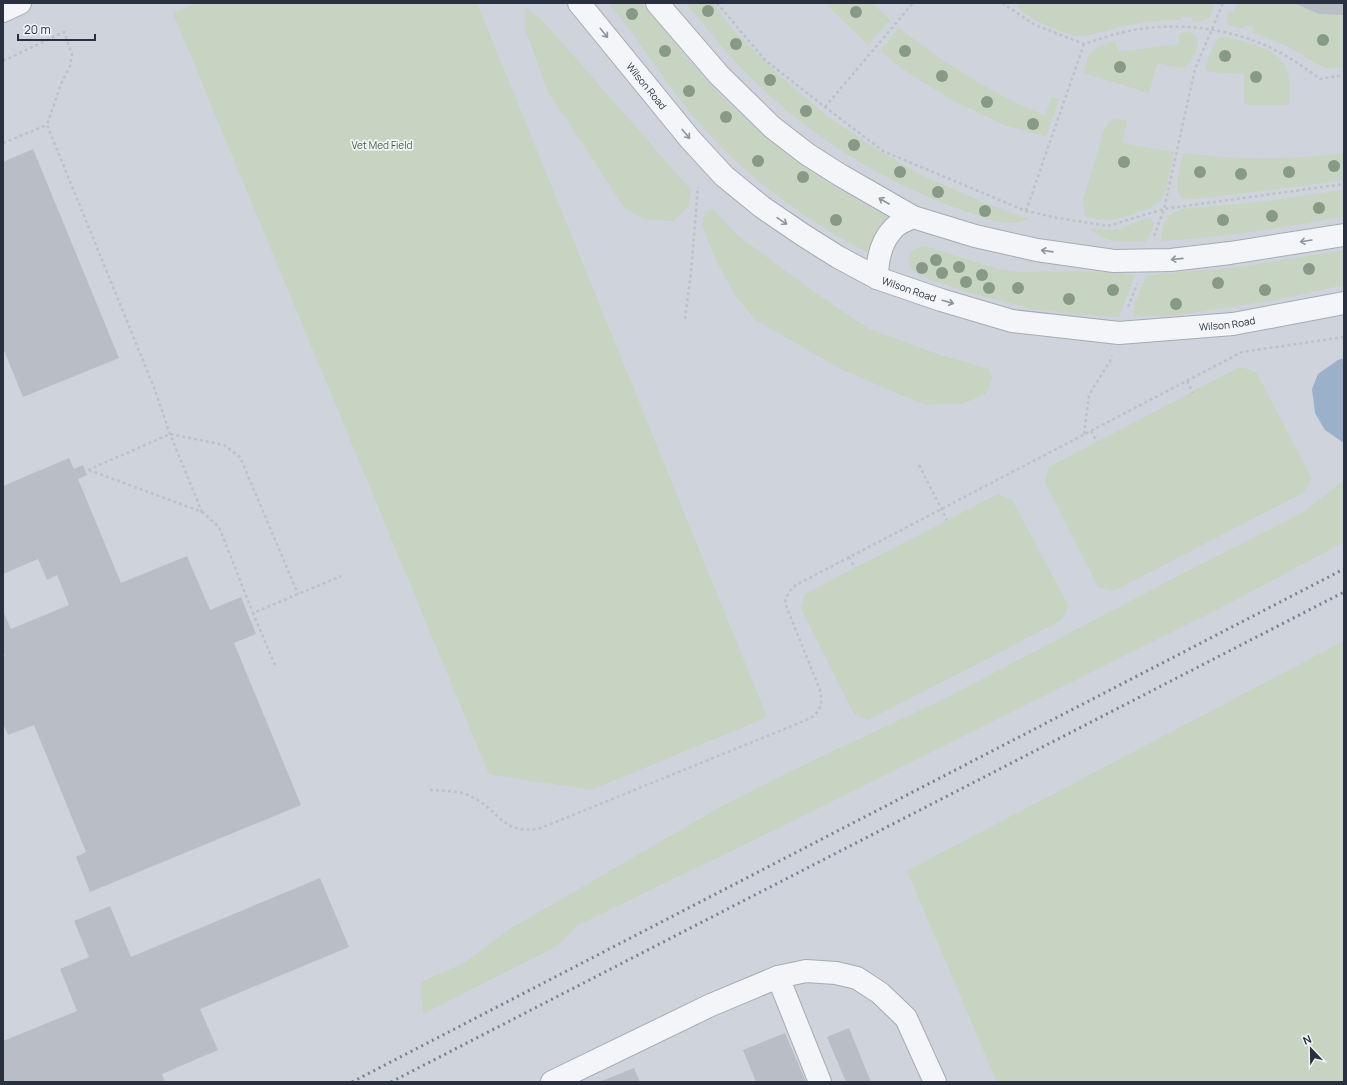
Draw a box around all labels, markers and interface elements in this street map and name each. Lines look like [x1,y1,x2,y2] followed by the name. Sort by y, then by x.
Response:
[18,16,95,42] scale bar
[24,21,51,38] text: 20 m
[599,28,608,39] one-way arrow
[623,59,670,112] street label: Wilson Road
[682,129,691,139] one-way arrow
[352,138,413,152] park label: Vet Med Field
[878,196,890,204] one-way arrow
[776,217,787,225] one-way arrow
[1299,237,1312,245] one-way arrow
[1041,247,1054,255] one-way arrow
[1171,255,1184,263] one-way arrow
[880,273,938,305] street label: Wilson Road
[941,299,954,307] one-way arrow
[1198,313,1256,334] street label: Wilson Road
[1291,1029,1331,1069] north arrow
[1301,1031,1314,1048] text: N

